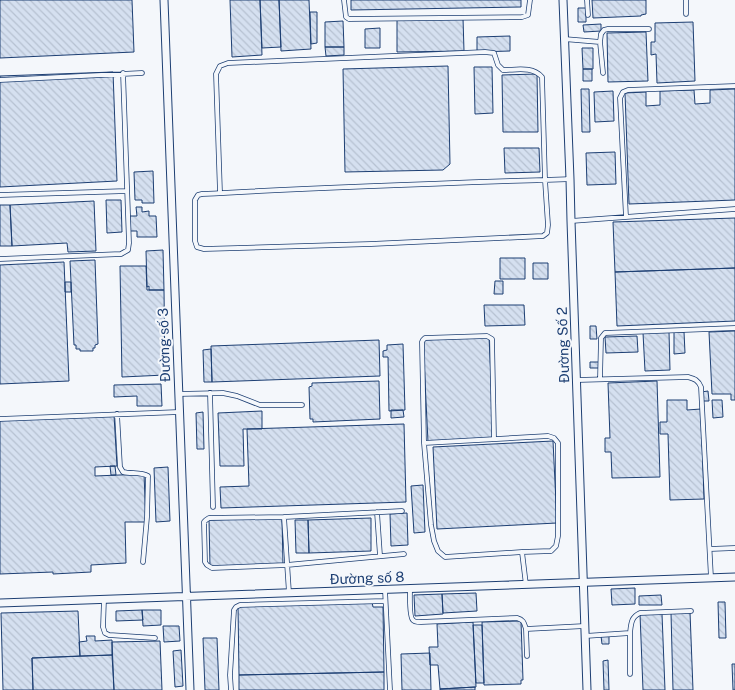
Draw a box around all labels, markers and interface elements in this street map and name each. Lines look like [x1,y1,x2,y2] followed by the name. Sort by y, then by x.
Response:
[155,307,173,382] street label: Đường số 3
[554,307,572,383] street label: Đường Số 2
[329,569,405,587] street label: Đường số 8

